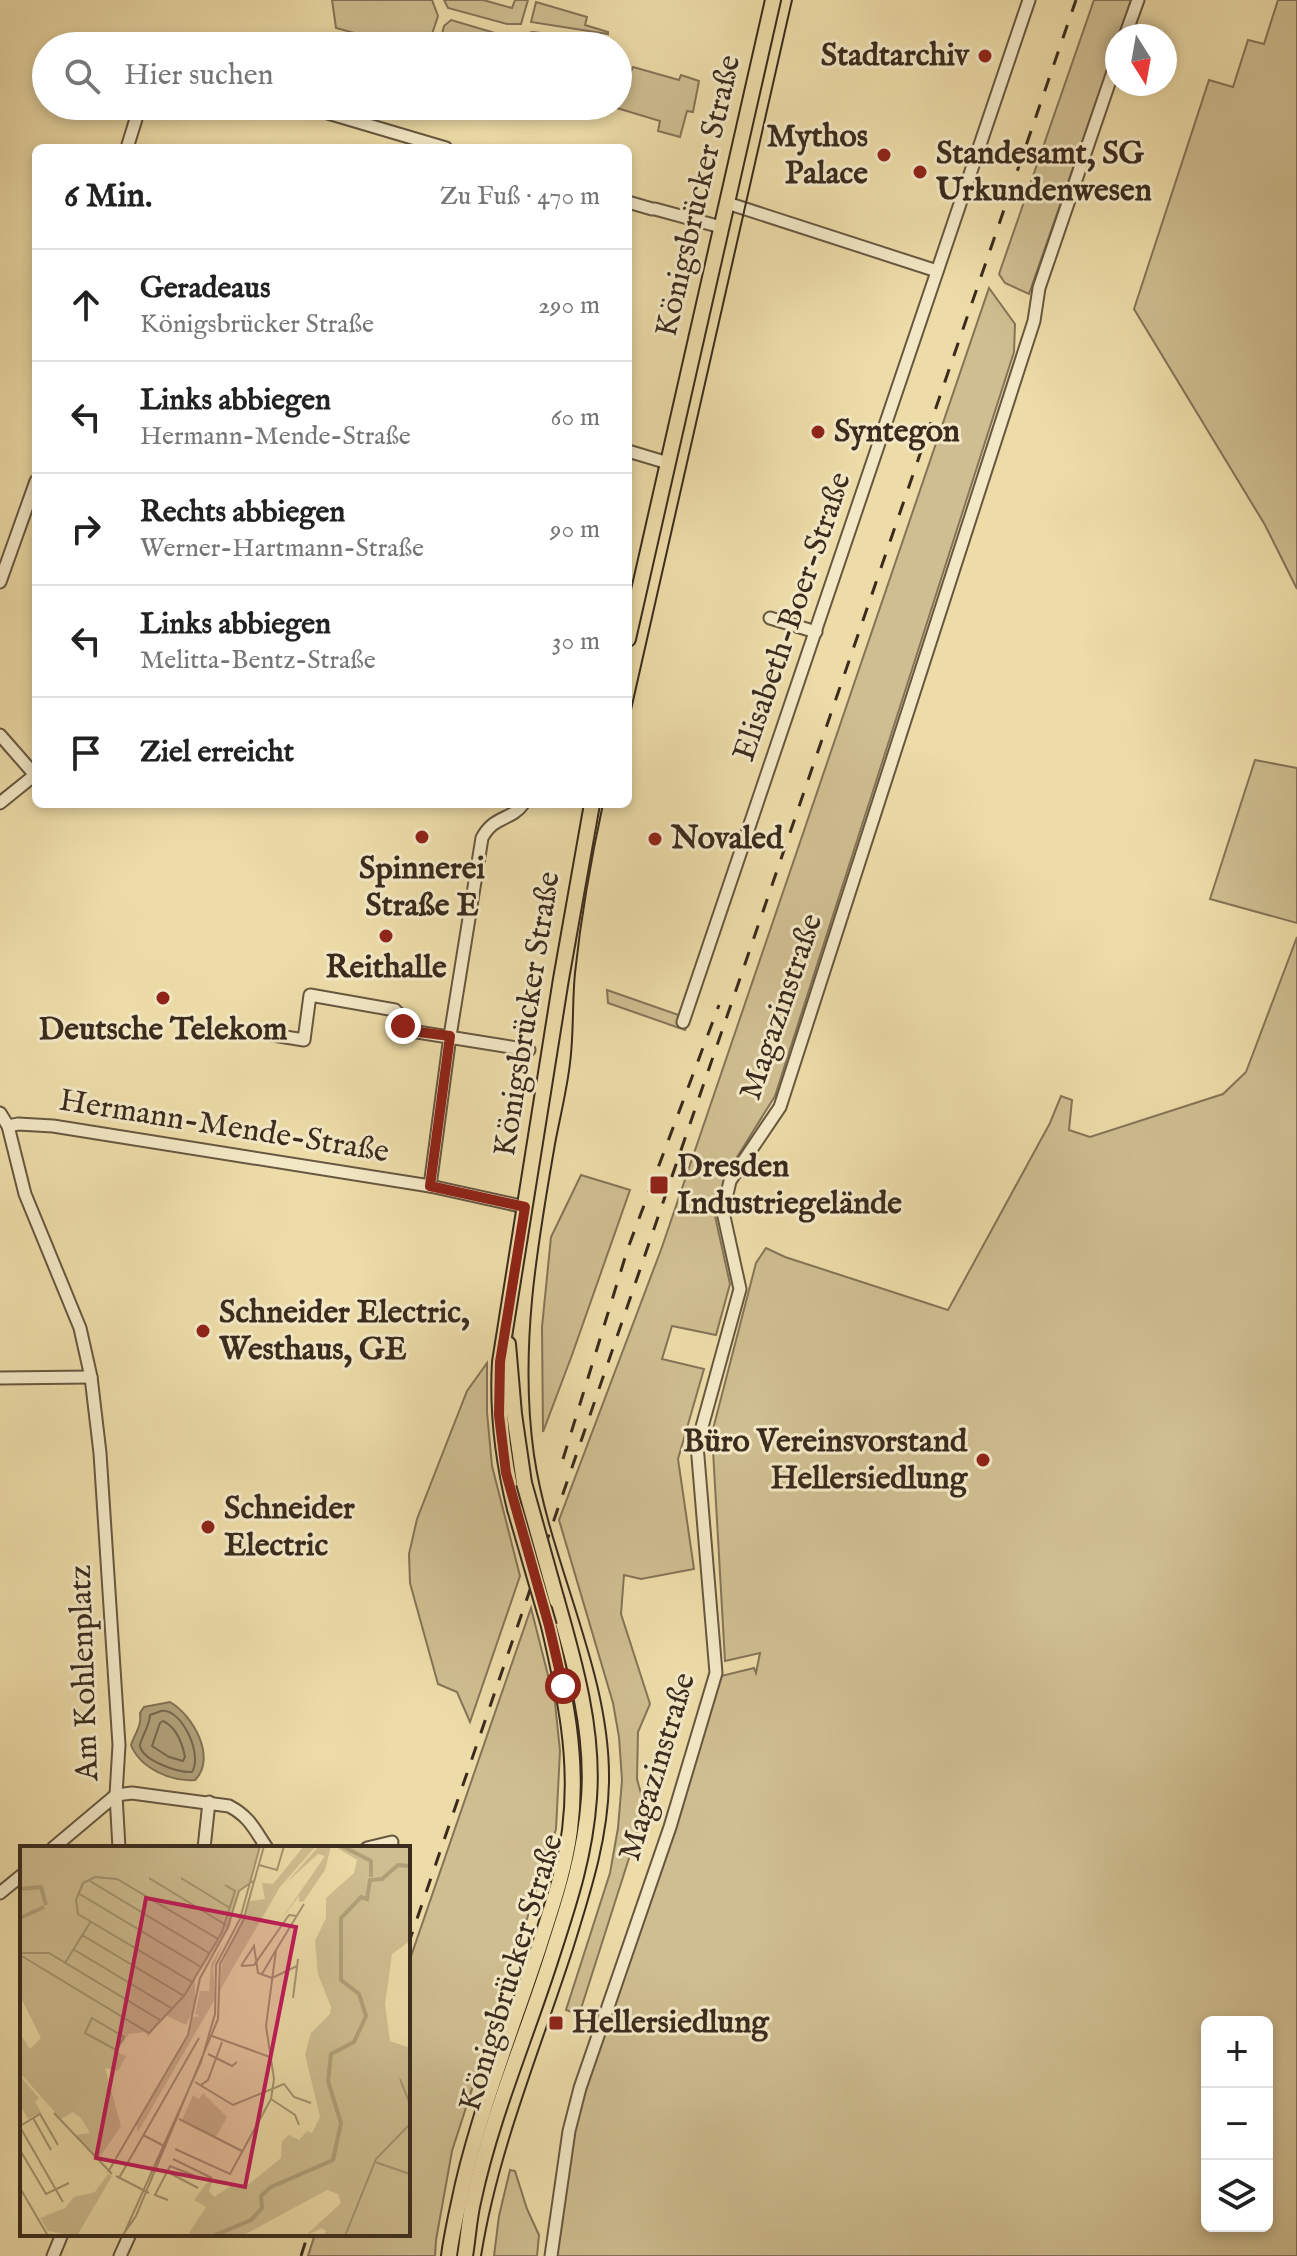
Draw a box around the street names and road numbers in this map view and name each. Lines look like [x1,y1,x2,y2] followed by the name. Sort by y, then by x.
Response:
[647,51,751,341] street label: Königsbrücker Straße
[724,467,862,767] street label: Elisabeth-Boer-Straße
[485,869,571,1159] street label: Königsbrücker Straße
[731,908,833,1106] street label: Magazinstraße
[56,1081,392,1173] street label: Hermann-Mende-Straße
[61,1564,109,1783] street label: Am Kohlenplatz
[610,1668,706,1866] street label: Magazinstraße
[450,1829,574,2117] street label: Königsbrücker Straße

